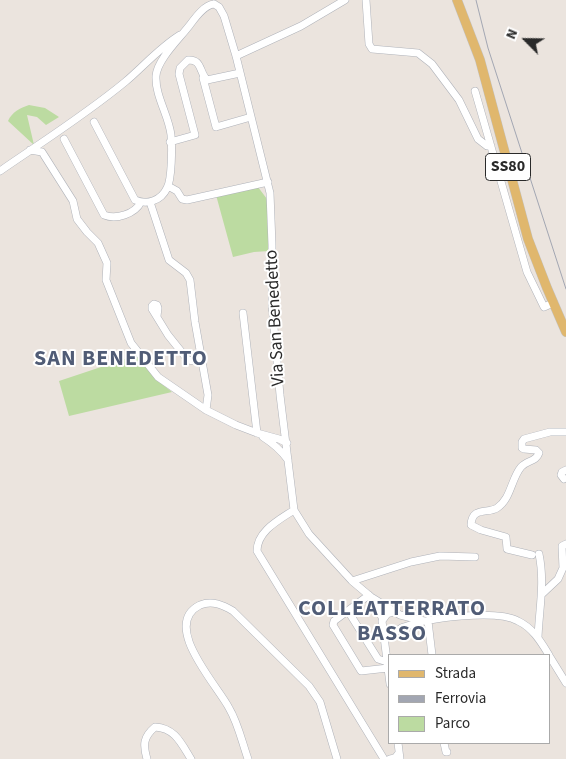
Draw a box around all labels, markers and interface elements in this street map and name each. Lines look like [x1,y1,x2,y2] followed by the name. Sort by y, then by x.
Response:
[501,15,551,65] north arrow
[501,26,523,42] text: N
[486,154,530,180] road number: SS80
[262,249,290,387] street label: Via San Benedetto
[32,347,210,373] district label: SAN BENEDETTO
[296,597,488,648] district label: COLLEATTERRATO BASSO
[388,654,551,744] legend
[435,663,476,684] text: Strada
[435,688,486,709] text: Ferrovia
[435,713,470,734] text: Parco

